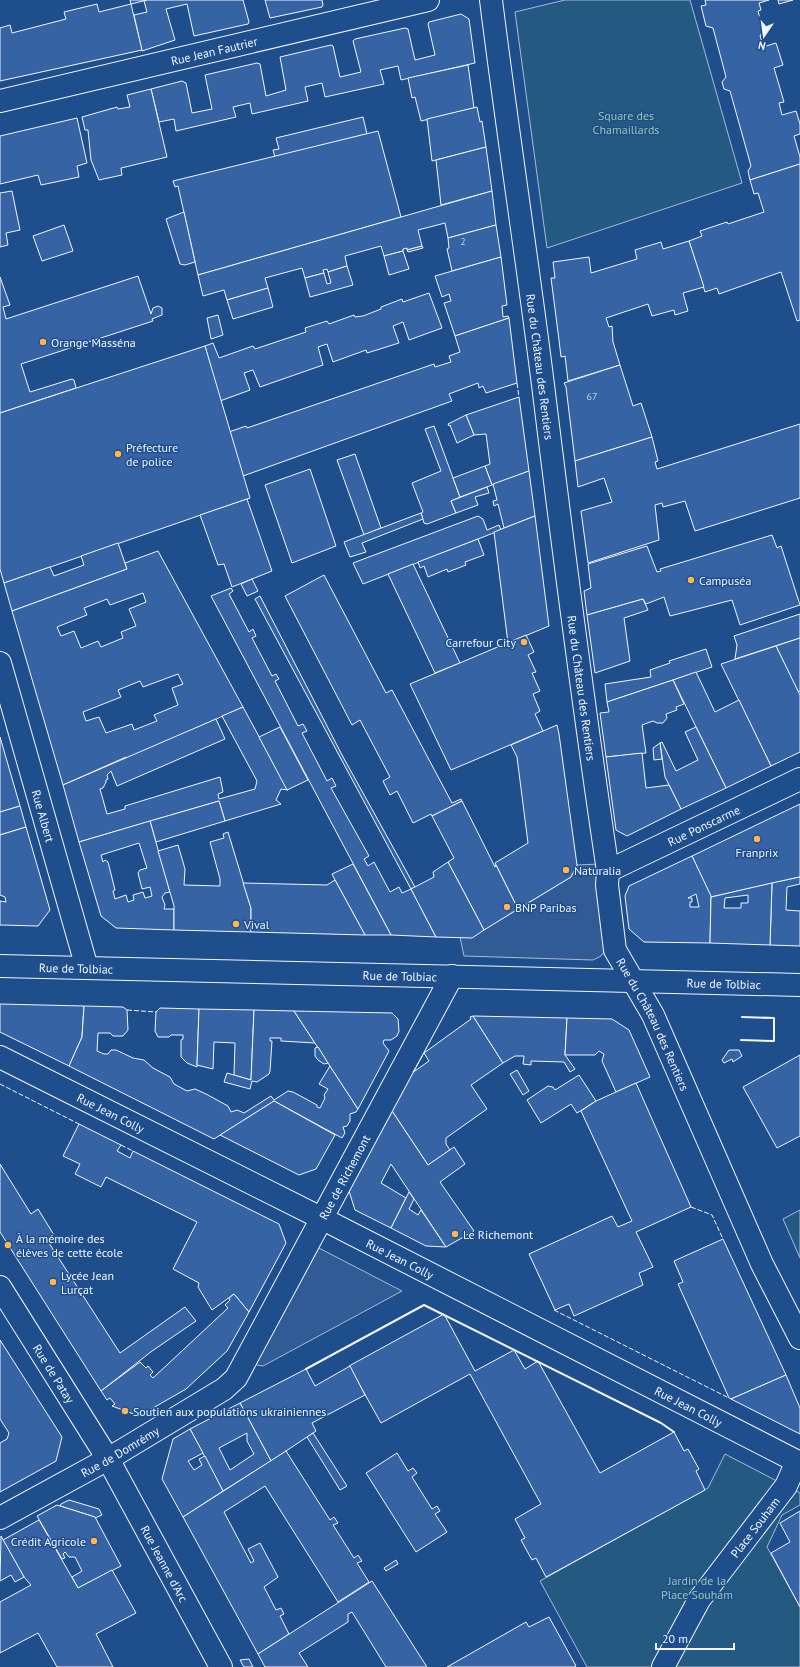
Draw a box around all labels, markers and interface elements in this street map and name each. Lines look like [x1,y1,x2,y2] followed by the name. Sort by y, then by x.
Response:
[744,16,784,56] north arrow
[169,33,259,68] street label: Rue Jean Fautrier
[757,38,767,53] text: N
[593,108,659,137] park label: Square des Chamaillards
[460,235,466,248] house number: 2
[524,293,557,440] street label: Rue du Château des Rentiers
[51,335,136,350] place label: Orange Masséna
[38,337,48,347] marker: Orange Masséna
[587,390,597,403] house number: 67
[126,440,178,469] place label: Préfecture de police
[113,449,123,459] marker: Préfecture de police
[699,573,751,588] place label: Campuséa
[686,575,696,585] marker: Campuséa
[565,614,599,762] street label: Rue du Château des Rentiers
[446,635,516,650] place label: Carrefour City
[519,637,529,647] marker: Carrefour City
[29,788,58,844] street label: Rue Albert
[665,801,742,849] street label: Rue Ponscarme
[752,834,762,844] marker: Franprix
[736,845,778,860] place label: Franprix
[574,863,621,878] place label: Naturalia
[561,865,571,875] marker: Naturalia
[515,900,577,915] place label: BNP Paribas
[502,902,512,912] marker: BNP Paribas
[243,917,270,932] place label: Vival
[231,919,241,929] marker: Vival
[614,955,693,1093] street label: Rue du Château des Rentiers
[39,959,114,976] street label: Rue de Tolbiac
[363,967,438,984] street label: Rue de Tolbiac
[686,975,762,992] street label: Rue de Tolbiac
[75,1089,147,1136] street label: Rue Jean Colly
[315,1132,373,1222] street label: Rue de Richemont
[463,1227,533,1242] place label: Le Richemont
[450,1229,460,1239] marker: Le Richemont
[16,1231,123,1260] place label: À la mémoire des élèves de cette école
[364,1235,437,1282] street label: Rue Jean Colly
[3,1240,13,1250] marker: À la mémoire des élèves de cette école
[61,1268,114,1297] place label: Lycée Jean Lurçat
[48,1277,58,1287] marker: Lycée Jean Lurçat
[30,1341,78,1406] street label: Rue de Patay
[652,1383,725,1430] street label: Rue Jean Colly
[133,1404,326,1419] place label: Soutien aux populations ukrainiennes
[120,1406,130,1416] marker: Soutien aux populations ukrainiennes
[78,1422,162,1480] street label: Rue de Domrémy
[727,1494,783,1560] street label: Place Souham
[138,1523,192,1605] street label: Rue Jeanne d'Arc
[11,1534,86,1549] place label: Crédit Agricole
[89,1536,99,1546] marker: Crédit Agricole
[661,1573,733,1602] park label: Jardin de la Place Souham
[656,1625,734,1651] scale bar
[662,1631,688,1646] text: 20 m

